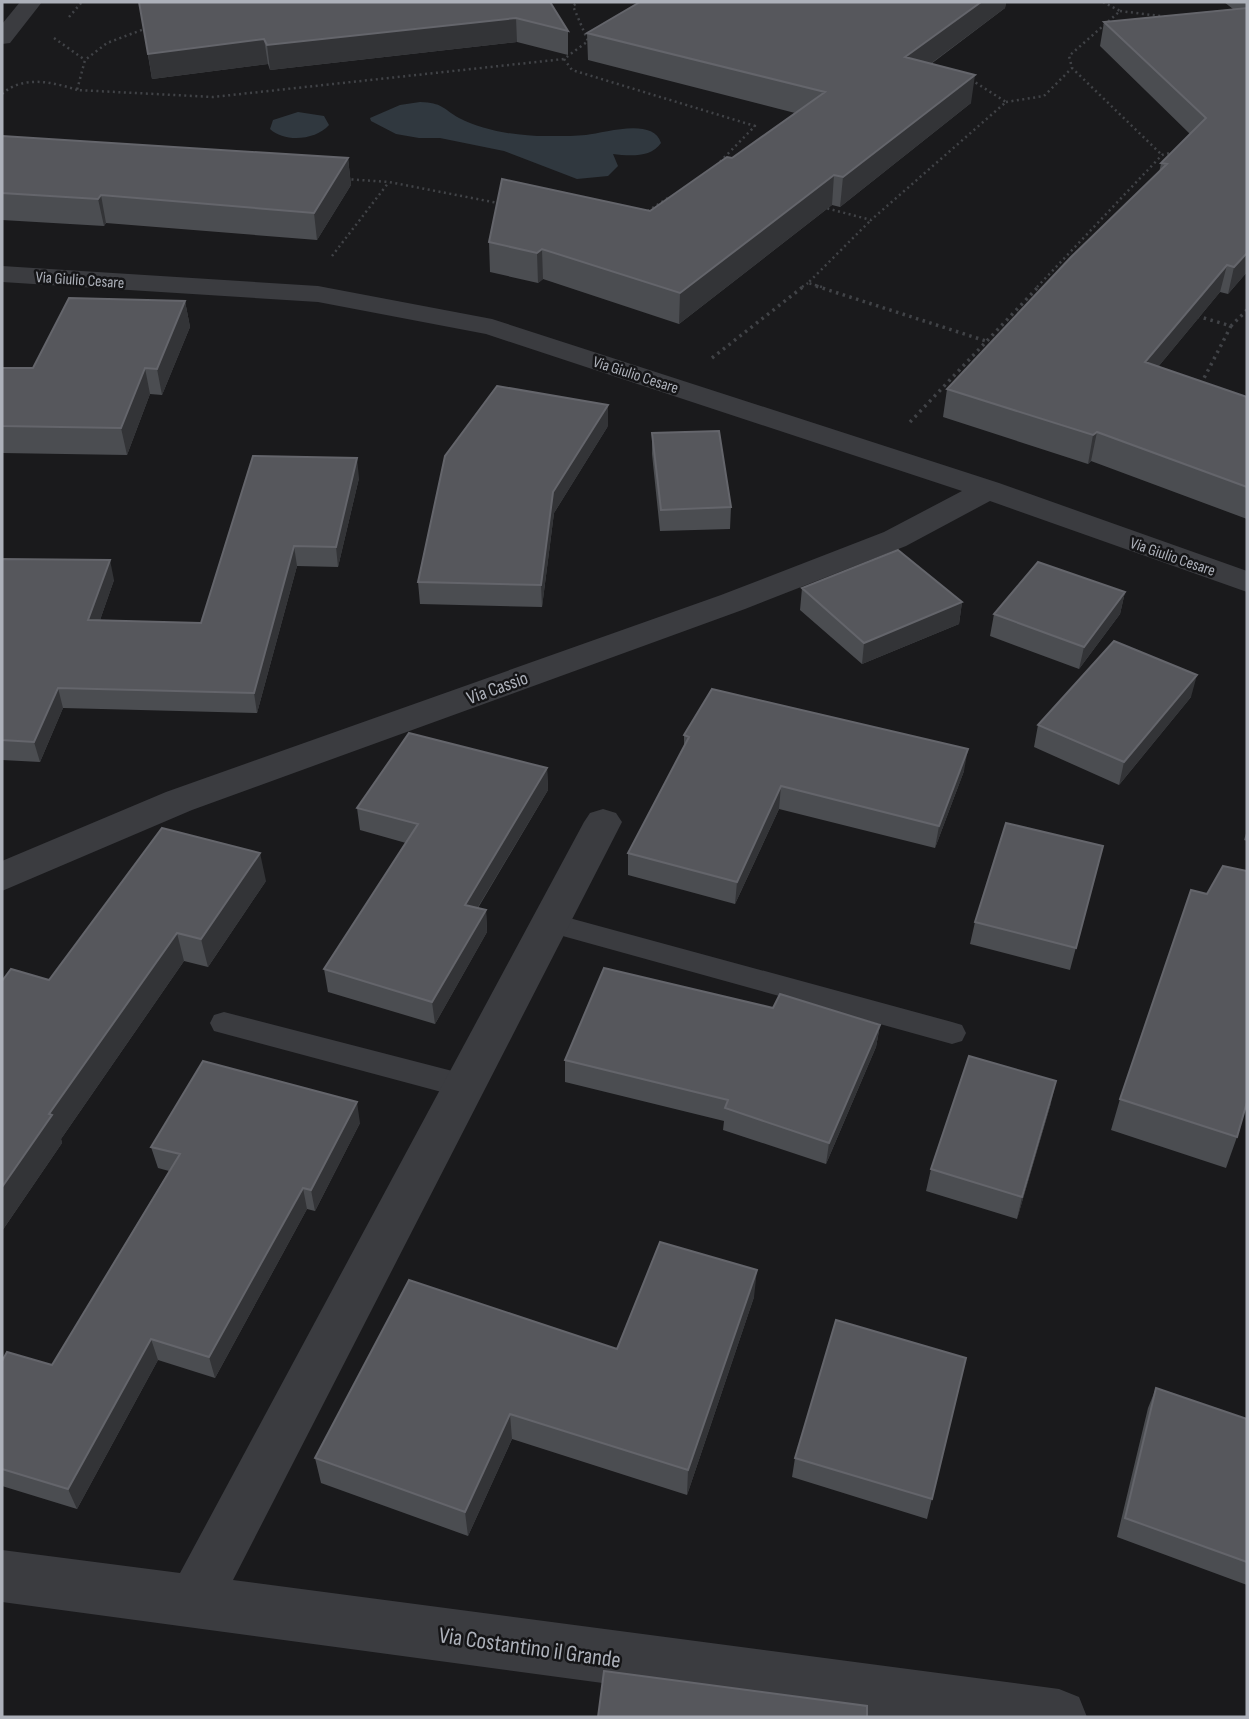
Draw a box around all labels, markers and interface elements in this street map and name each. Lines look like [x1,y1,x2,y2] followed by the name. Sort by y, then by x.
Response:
[35,268,125,293] street label: Via Giulio Cesare
[590,353,681,398] street label: Via Giulio Cesare
[1127,534,1218,581] street label: Via Giulio Cesare
[464,667,531,710] street label: Via Cassio
[437,1621,623,1675] street label: Via Costantino il Grande

